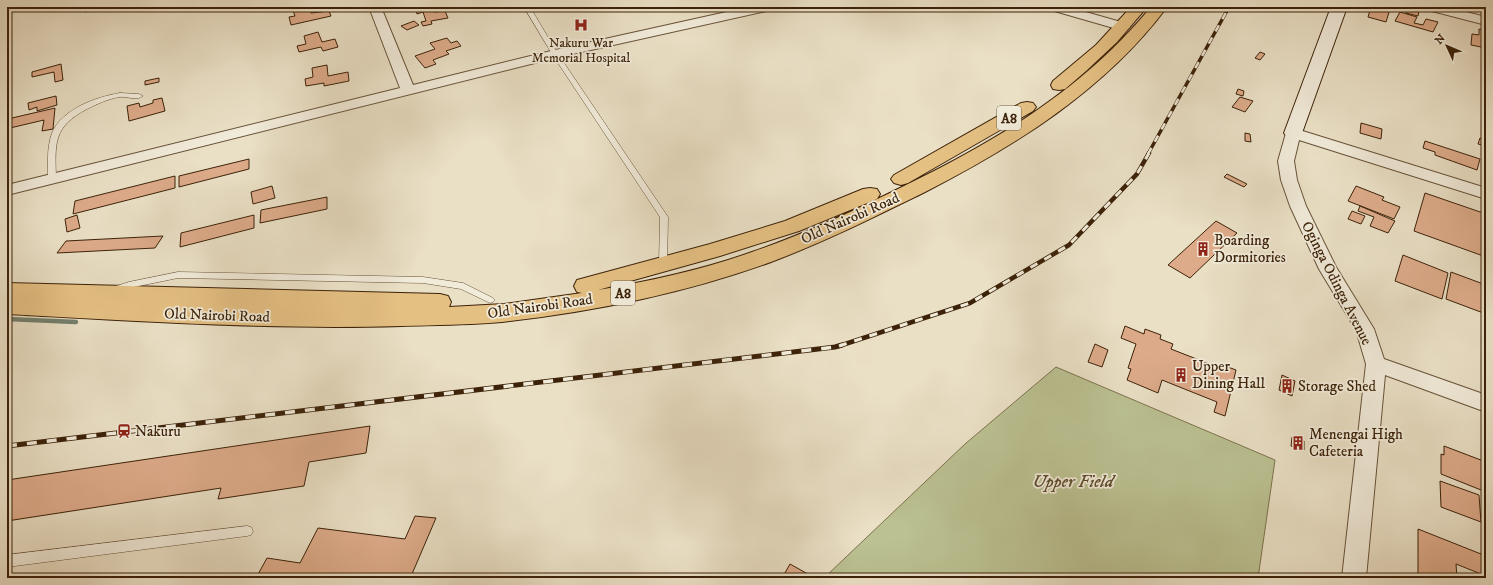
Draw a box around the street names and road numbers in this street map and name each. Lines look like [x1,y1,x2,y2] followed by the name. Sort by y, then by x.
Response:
[997,106,1021,130] road number: A8
[798,188,903,249] street label: Old Nairobi Road
[1297,218,1376,348] street label: Oginga Odinga Avenue
[611,281,635,305] road number: A8
[486,290,594,323] street label: Old Nairobi Road
[164,304,271,327] street label: Old Nairobi Road

